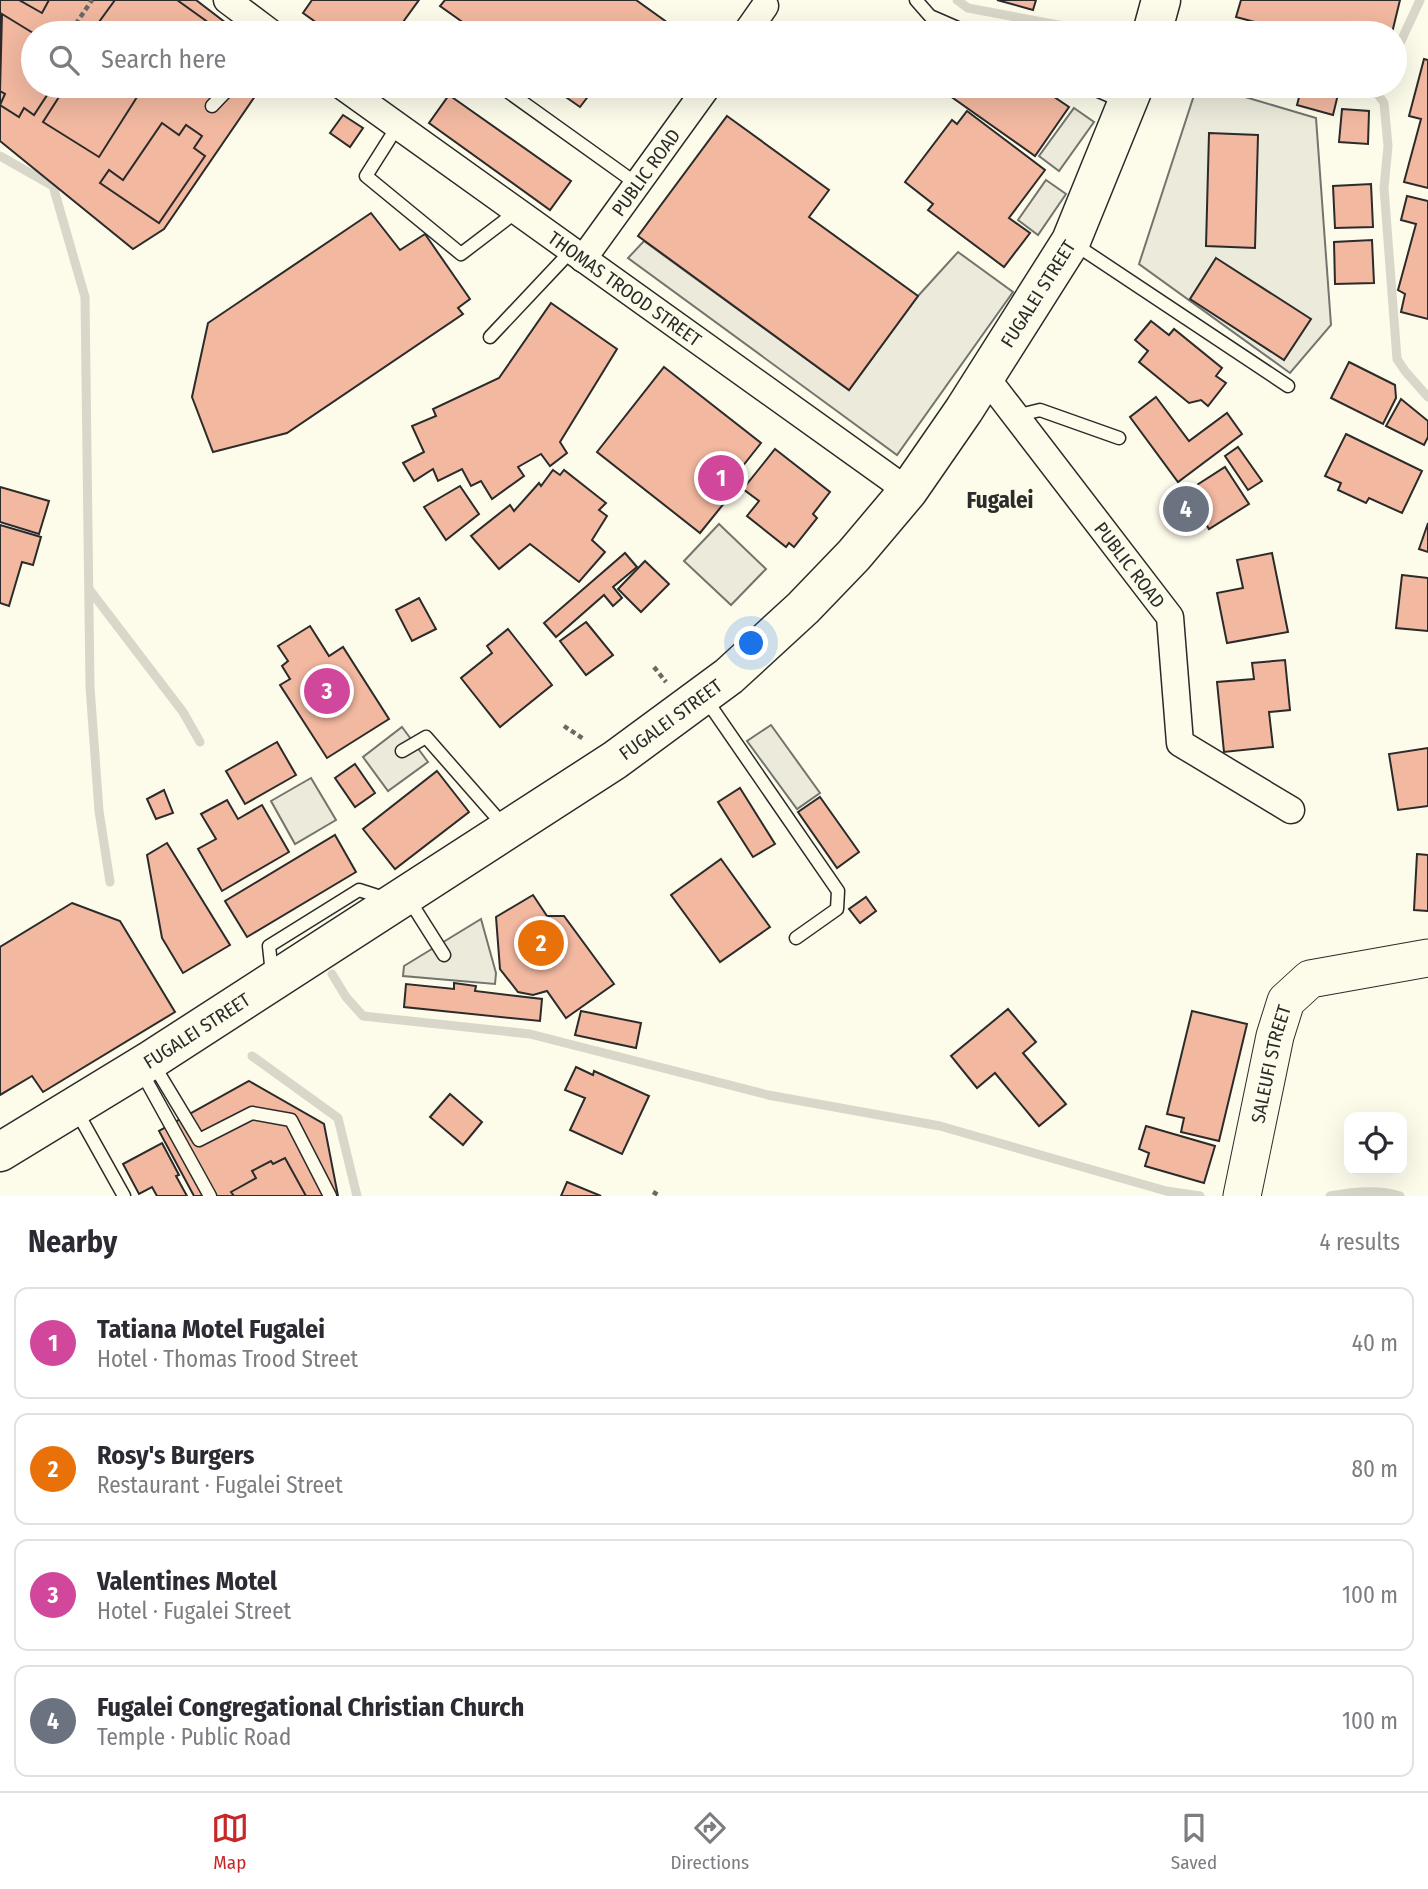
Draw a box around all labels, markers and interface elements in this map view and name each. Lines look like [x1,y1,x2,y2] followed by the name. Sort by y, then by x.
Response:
[21,21,1407,98] search box
[45,41,83,79] icon: search
[101,44,226,75] text: Search here
[607,124,685,221] street label: PUBLIC ROAD
[544,226,706,352] street label: THOMAS TROOD STREET
[996,236,1081,352] street label: FUGALEI STREET
[698,452,744,504] pin: 1
[1163,483,1209,535] pin: 4
[966,486,1034,514] district label: Fugalei
[1089,518,1170,613] street label: PUBLIC ROAD
[734,626,768,660] your location
[304,665,350,717] pin: 3
[615,674,727,765] street label: FUGALEI STREET
[518,917,564,969] pin: 2
[139,988,254,1074] street label: FUGALEI STREET
[1246,1002,1296,1125] street label: SALEUFI STREET
[1344,1112,1407,1175] map controls
[1344,1112,1407,1175] button: locate
[28,1224,117,1260] text: Nearby
[1319,1228,1400,1256] text: 4 results
[97,1314,325,1345] text: Tatiana Motel Fugalei
[48,1329,58,1357] text: 1
[1352,1329,1398,1357] text: 40 m
[97,1345,358,1373] text: Hotel · Thomas Trood Street
[97,1440,254,1471] text: Rosy's Burgers
[48,1455,58,1483] text: 2
[1351,1455,1398,1483] text: 80 m
[97,1471,343,1499] text: Restaurant · Fugalei Street
[97,1566,277,1597] text: Valentines Motel
[48,1581,58,1609] text: 3
[1342,1581,1398,1609] text: 100 m
[97,1597,291,1625] text: Hotel · Fugalei Street
[97,1692,524,1723] text: Fugalei Congregational Christian Church
[47,1707,59,1735] text: 4
[1342,1707,1398,1735] text: 100 m
[97,1723,291,1751] text: Temple · Public Road
[211,1809,249,1874] tab: Map
[671,1809,749,1874] tab: Directions
[1171,1809,1217,1874] tab: Saved

